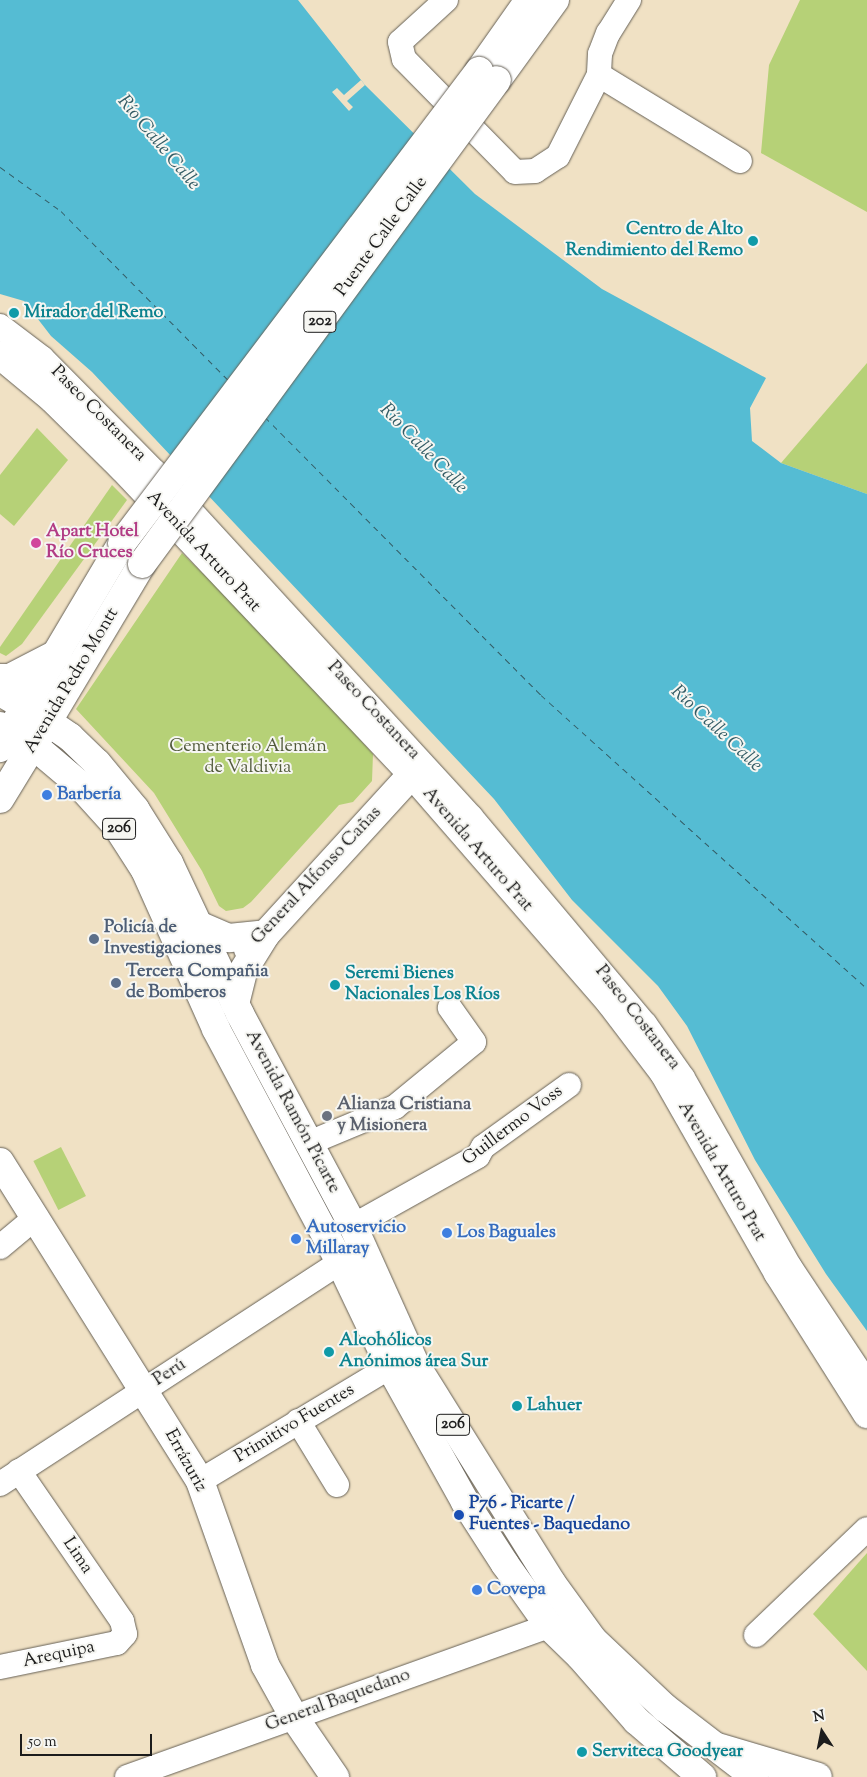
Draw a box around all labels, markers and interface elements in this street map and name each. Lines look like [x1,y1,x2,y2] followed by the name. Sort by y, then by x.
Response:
[112,91,204,195] water label: Río Calle Calle
[331,173,433,301] street label: Puente Calle Calle
[565,220,743,262] place label: Centro de Alto Rendimiento del Remo
[747,235,759,247] marker: Centro de Alto Rendimiento del Remo
[24,302,163,324] place label: Mirador del Remo
[8,307,20,319] marker: Mirador del Remo
[302,308,338,336] road number: 202
[46,362,150,466] street label: Paseo Costanera
[374,399,472,499] water label: Río Calle Calle
[141,487,265,617] street label: Avenida Arturo Prat
[46,522,139,564] place label: Apart Hotel Río Cruces
[30,537,42,549] marker: Apart Hotel Río Cruces
[20,604,124,758] street label: Avenida Pedro Montt
[322,657,424,765] street label: Paseo Costanera
[666,681,766,777] water label: Río Calle Calle
[169,737,327,780] park label: Cementerio Alemán de Valdivia
[417,783,537,917] street label: Avenida Arturo Prat
[57,784,121,806] place label: Barbería
[41,789,53,801] marker: Barbería
[247,802,387,950] street label: General Alfonso Cañas
[102,816,136,842] road number: 206
[104,918,221,961] place label: Policía de Investigaciones
[88,933,100,945] marker: Policía de Investigaciones
[590,961,684,1075] street label: Paseo Costanera
[126,962,269,1004] place label: Tercera Compañia de Bomberos
[345,964,500,1006] place label: Seremi Bienes Nacionales Los Ríos
[110,977,122,989] marker: Tercera Compañia de Bomberos
[329,979,341,991] marker: Seremi Bienes Nacionales Los Ríos
[240,1027,344,1197] street label: Avenida Ramón Picarte
[458,1081,568,1171] street label: Guillermo Voss
[337,1095,471,1138] place label: Alianza Cristiana y Misionera
[672,1098,770,1246] street label: Avenida Arturo Prat
[321,1110,333,1122] marker: Alianza Cristiana y Misionera
[306,1218,406,1260] place label: Autoservicio Millaray
[457,1222,556,1244] place label: Los Baguales
[441,1227,453,1239] marker: Los Baguales
[290,1233,302,1245] marker: Autoservicio Millaray
[339,1331,488,1374] place label: Alcohólicos Anónimos área Sur
[323,1346,335,1358] marker: Alcohólicos Anónimos área Sur
[149,1354,191,1392] street label: Perú
[231,1380,359,1468] street label: Primitivo Fuentes
[527,1395,582,1417] place label: Lahuer
[511,1400,523,1412] marker: Lahuer
[436,1412,470,1438] road number: 206
[159,1426,211,1496] street label: Errázuriz
[469,1494,630,1536] place label: P76 - Picarte / Fuentes - Baquedano
[453,1509,465,1521] marker: P76 - Picarte / Fuentes - Baquedano
[57,1534,97,1578] street label: Lima
[487,1579,546,1601] place label: Covepa
[471,1584,483,1596] marker: Covepa
[21,1637,97,1673] street label: Arequipa
[263,1665,413,1737] street label: General Baquedano
[812,1706,827,1728] text: N
[797,1707,847,1757] north arrow
[22,1724,155,1756] scale bar
[28,1732,57,1753] text: 50 m
[592,1741,743,1763] place label: Serviteca Goodyear
[576,1746,588,1758] marker: Serviteca Goodyear

